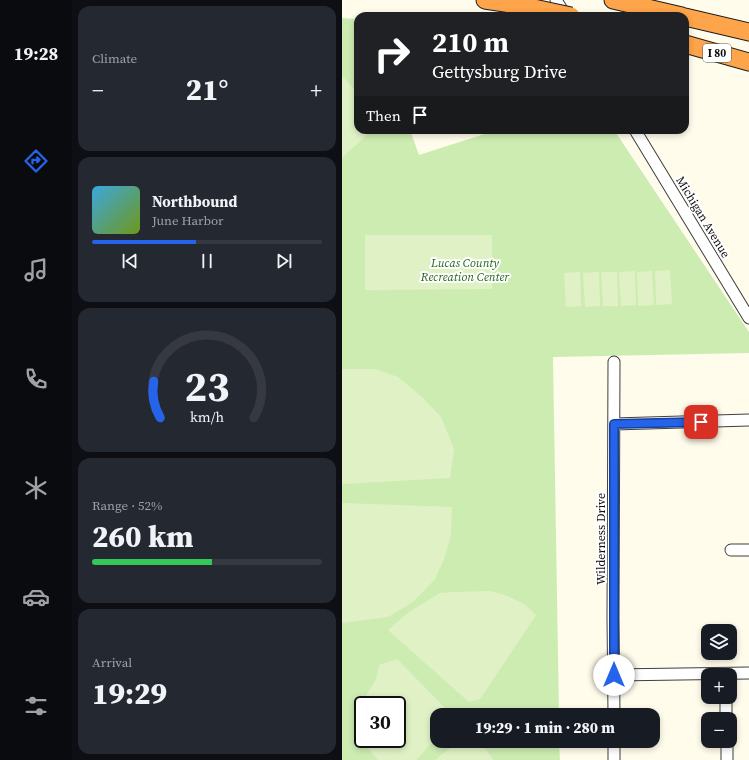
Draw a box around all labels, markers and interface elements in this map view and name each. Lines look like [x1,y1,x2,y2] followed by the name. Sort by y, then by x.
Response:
[432,23,509,61] text: 210 m
[366,28,418,80] icon: right
[14,41,58,66] text: 19:28
[703,44,731,62] road number: I 80
[92,50,137,67] text: Climate
[432,59,567,84] text: Gettysburg Drive
[186,69,228,110] text: 21°
[92,75,104,105] text: −
[310,75,322,105] text: +
[409,104,431,126] icon: arrive
[366,105,401,126] text: Then
[22,147,50,175] icon: directions
[672,173,734,261] street label: Michigan Avenue
[152,191,237,212] text: Northbound
[152,212,224,229] text: June Harbor
[119,250,141,272] icon: previous
[196,250,218,272] icon: pause
[273,250,295,272] icon: next
[420,255,510,285] park label: Lucas County Recreation Center
[22,256,50,284] icon: music
[184,358,230,415] text: 23
[22,365,50,393] icon: phone
[684,405,718,439] pin
[190,407,224,427] text: km/h
[690,411,712,433] icon: arrive
[22,474,50,502] icon: climate
[593,493,609,585] street label: Wilderness Drive
[92,497,163,514] text: Range · 52%
[92,516,193,557] text: 260 km
[22,583,50,611] icon: car
[701,624,737,748] map controls
[701,624,737,660] button: layers
[92,654,132,671] text: Arrival
[593,654,635,696] position arrow
[701,668,737,704] button: +
[92,673,167,714] text: 19:29
[22,692,50,720] icon: filters
[354,696,406,748] speed limit sign: 30
[701,712,737,748] button: −
[475,717,615,738] text: 19:29 · 1 min · 280 m

